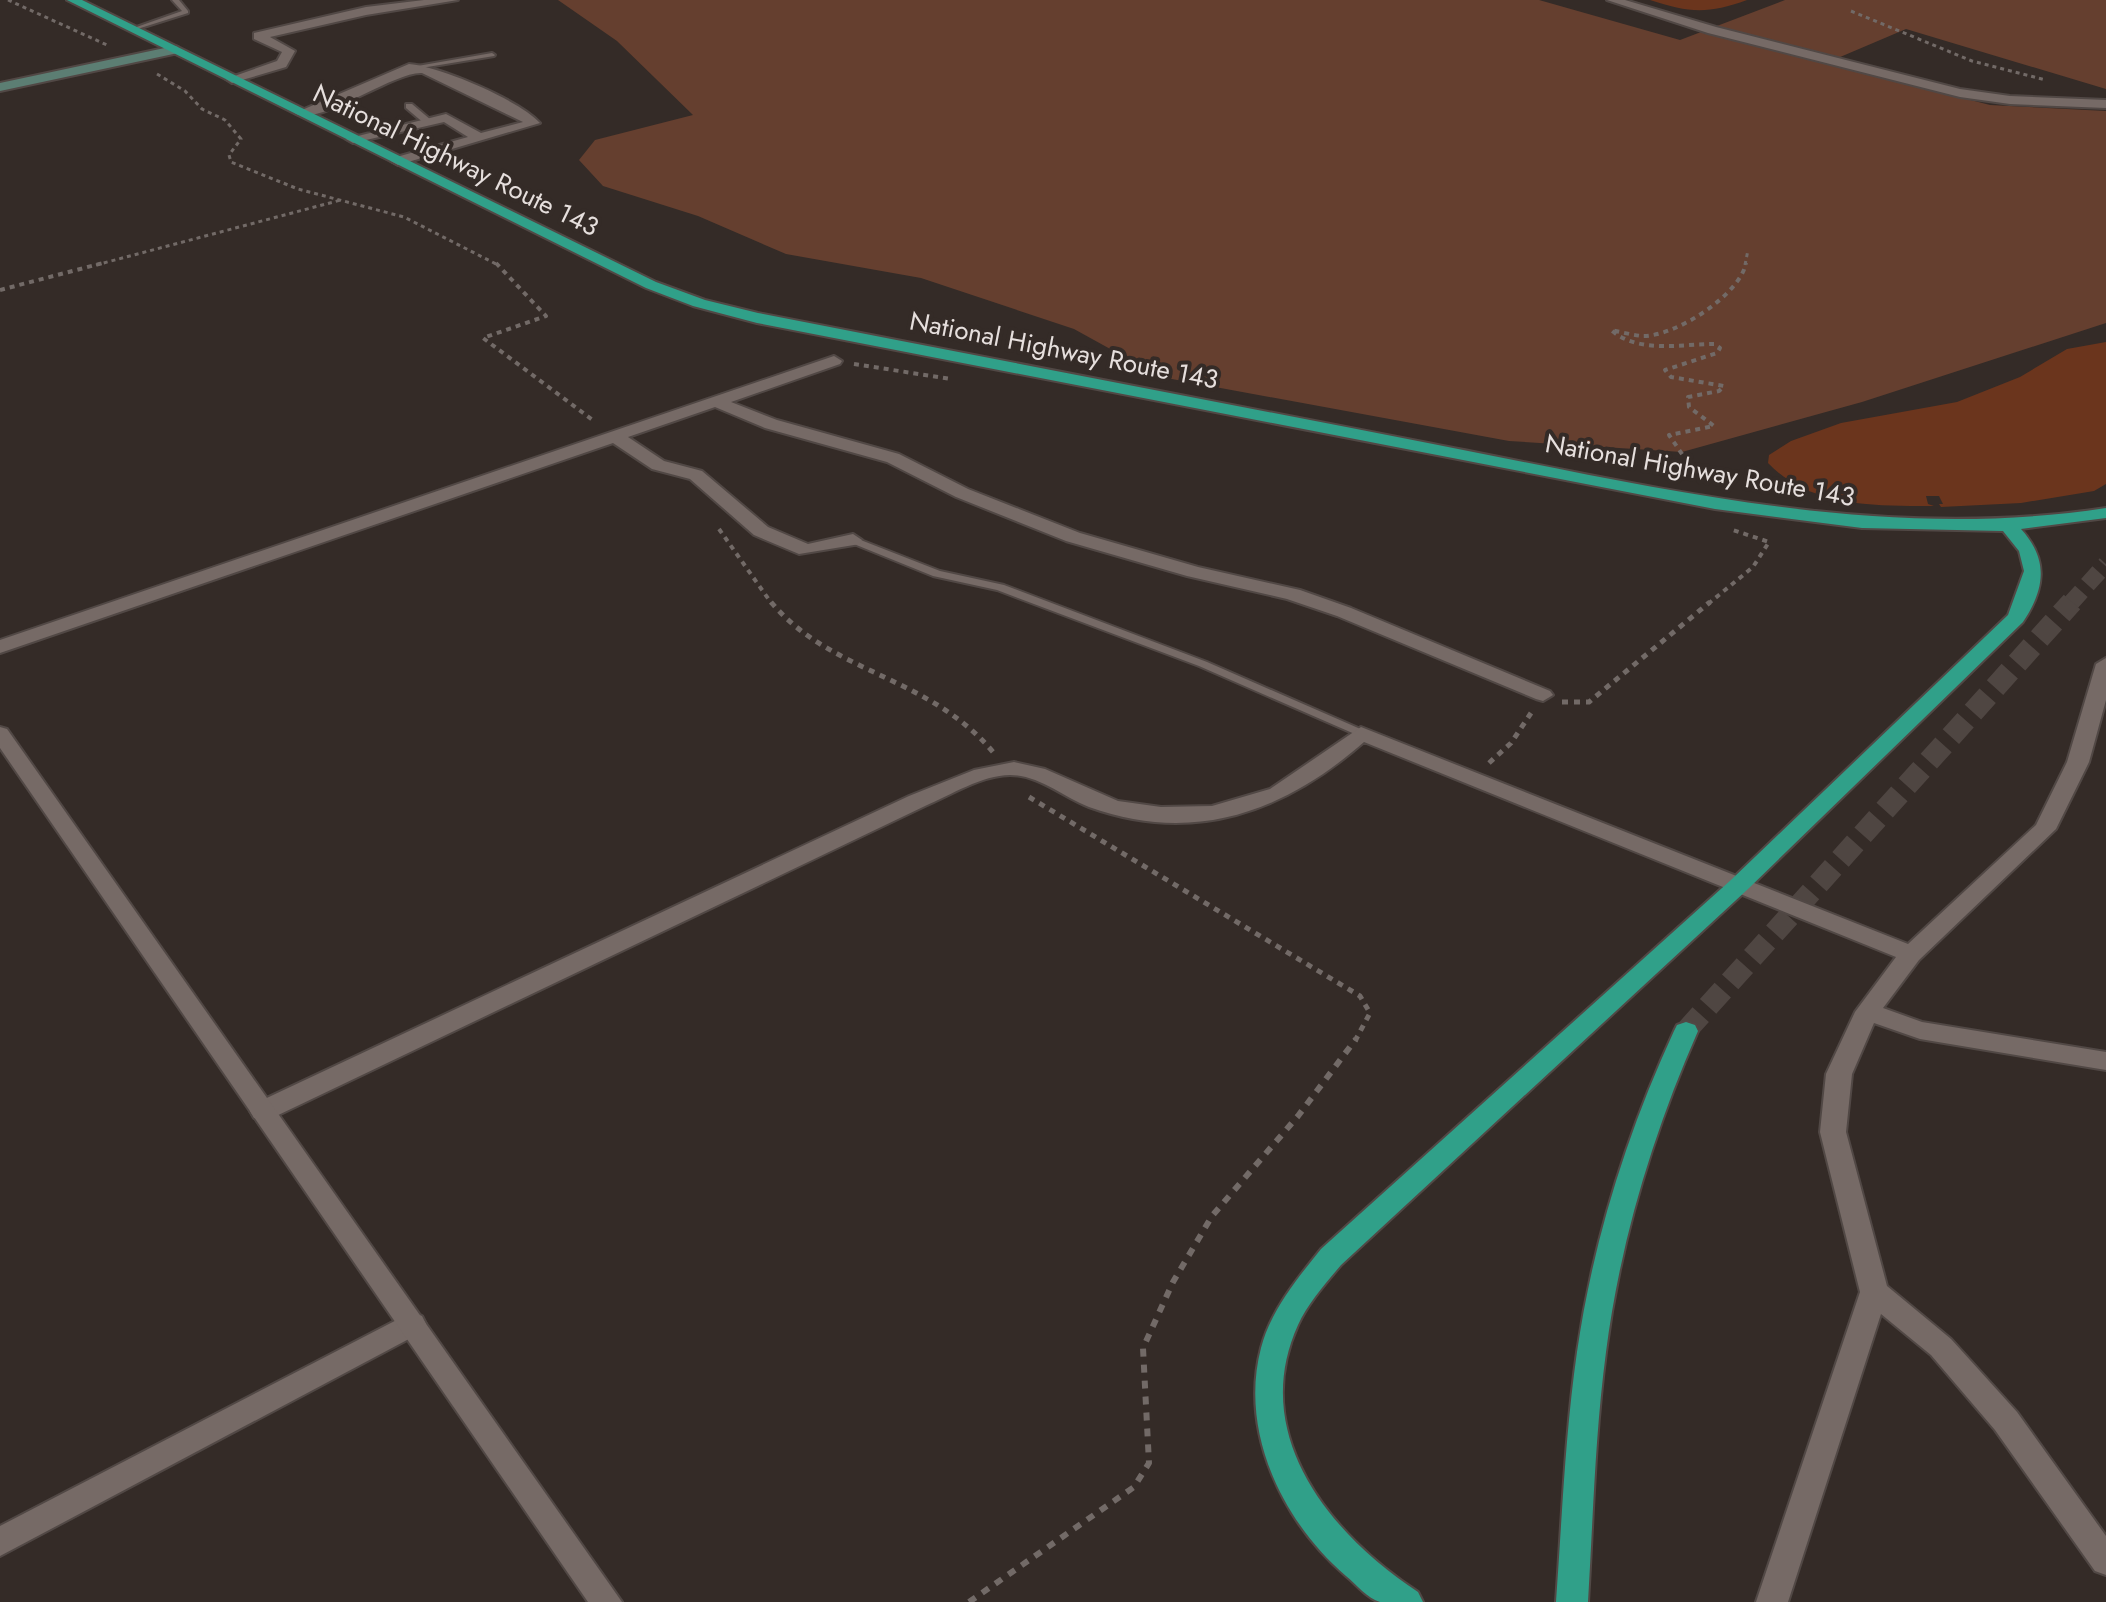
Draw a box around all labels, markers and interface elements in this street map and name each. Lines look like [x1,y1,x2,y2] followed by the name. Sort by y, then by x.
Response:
[307,74,605,246] street label: National Highway Route 143
[906,301,1222,399] street label: National Highway Route 143
[1542,424,1858,516] street label: National Highway Route 143

